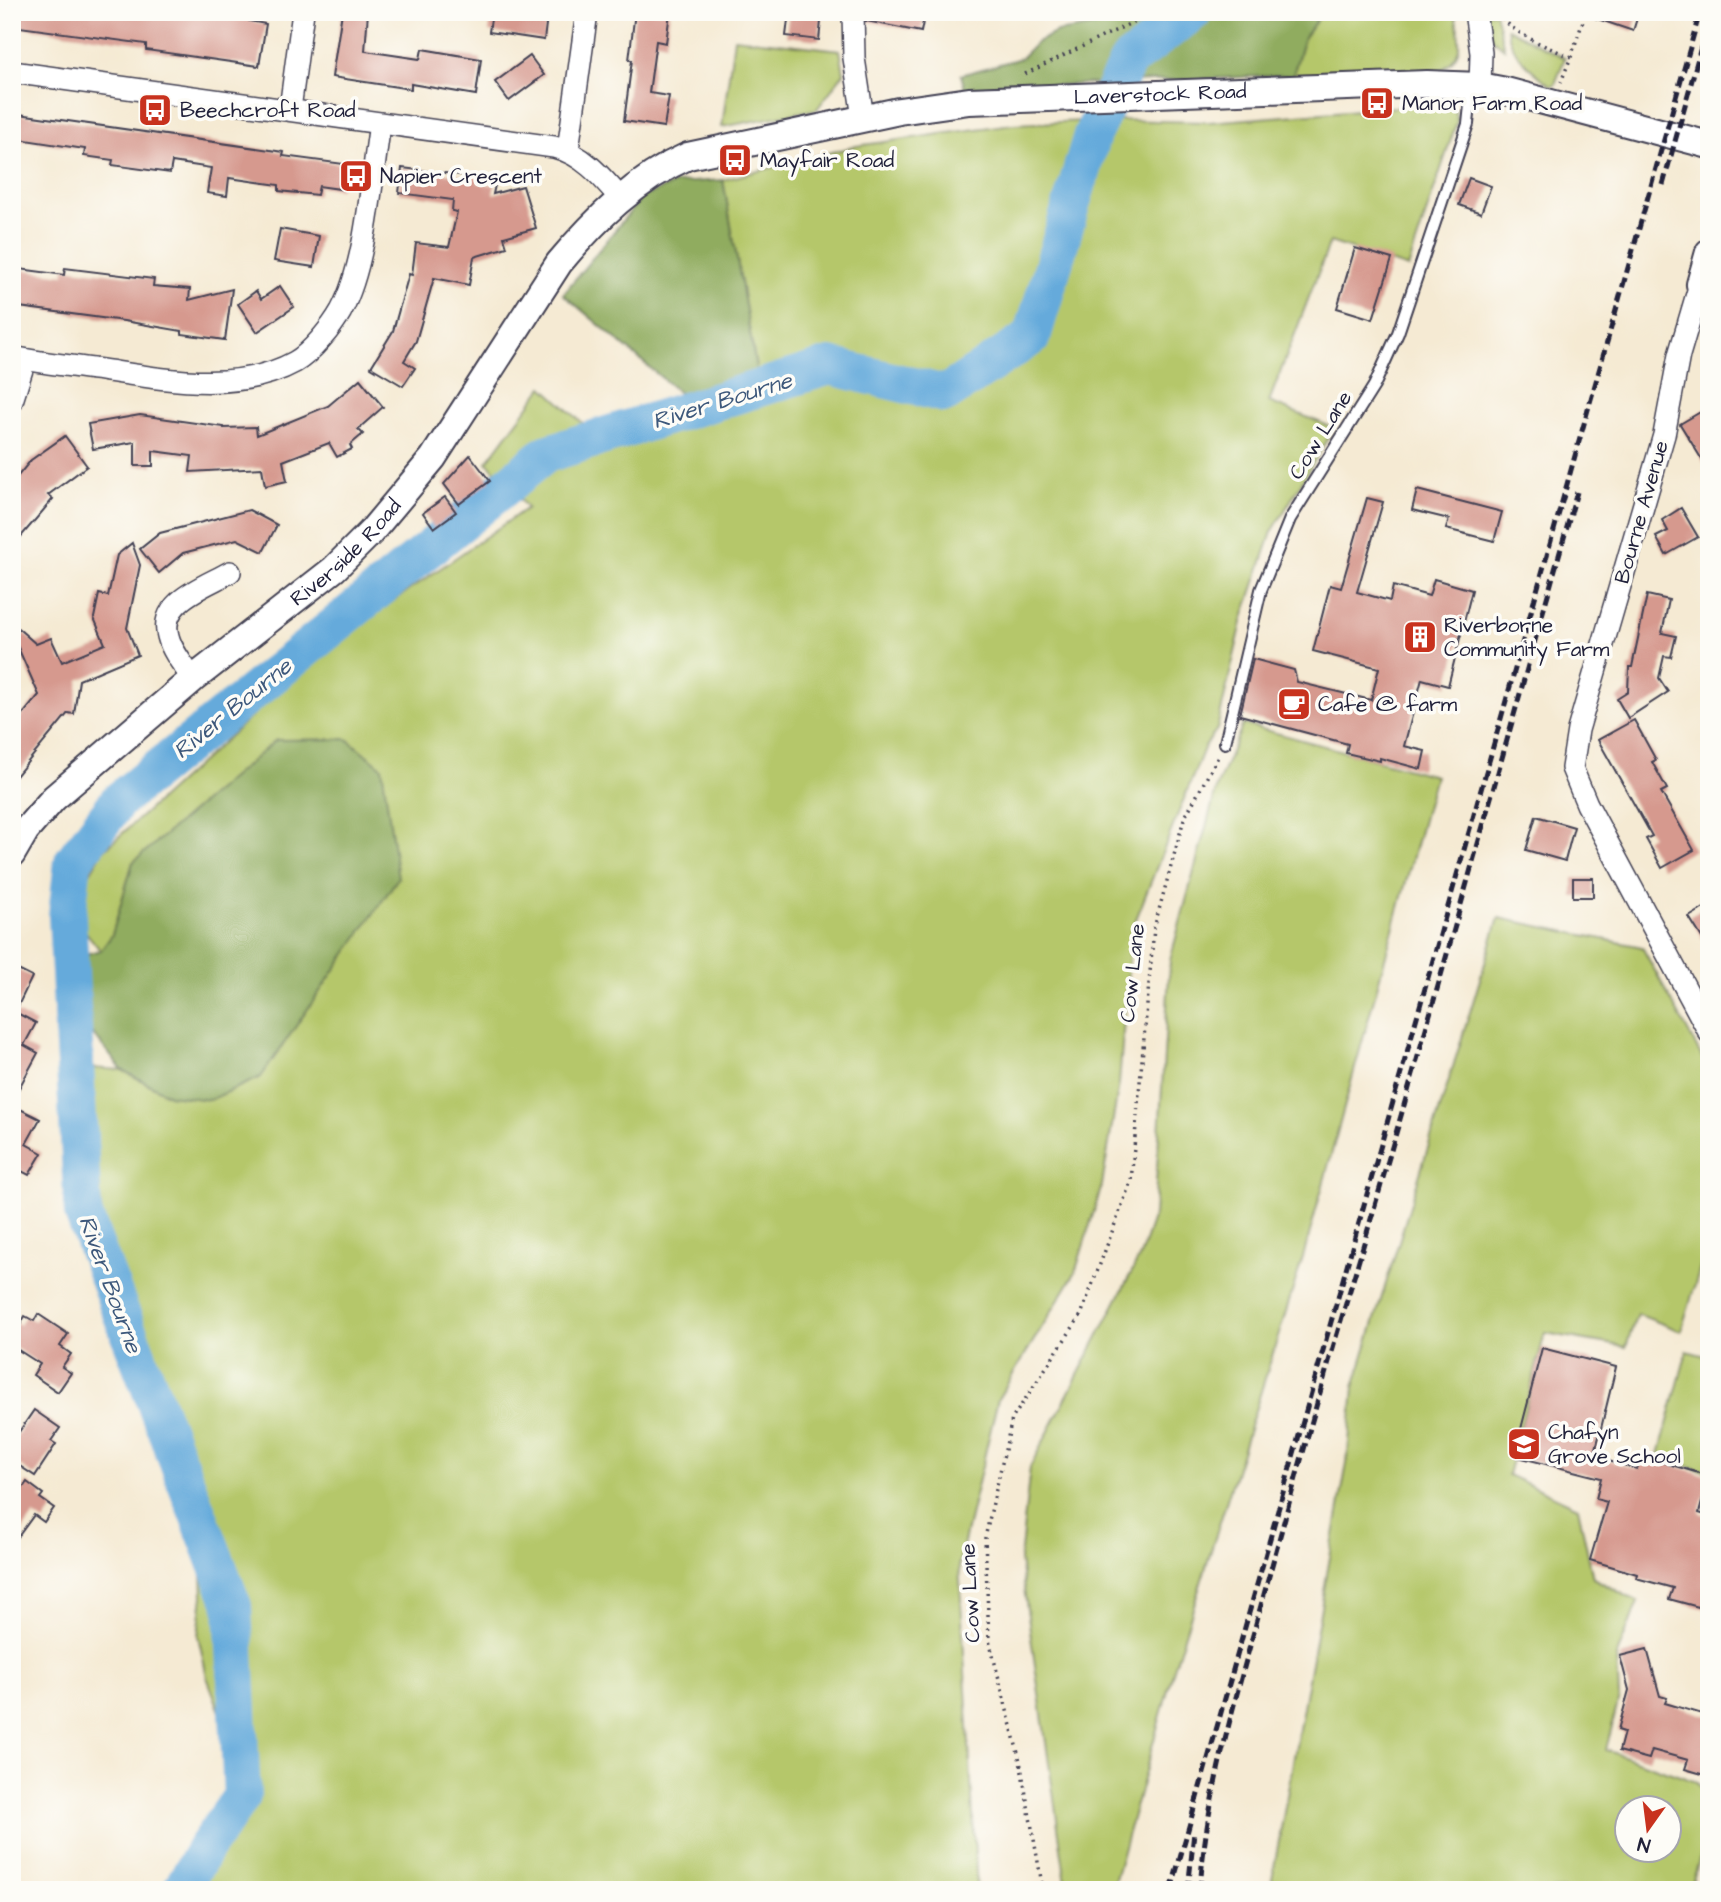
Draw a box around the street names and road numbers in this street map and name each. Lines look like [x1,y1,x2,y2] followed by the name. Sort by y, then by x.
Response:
[1073,77,1247,112] street label: Laverstock Road
[1282,386,1359,485] street label: Cow Lane
[1607,437,1676,587] street label: Bourne Avenue
[284,492,408,613] street label: Riverside Road
[1113,922,1152,1024] street label: Cow Lane
[953,1543,988,1643] street label: Cow Lane

